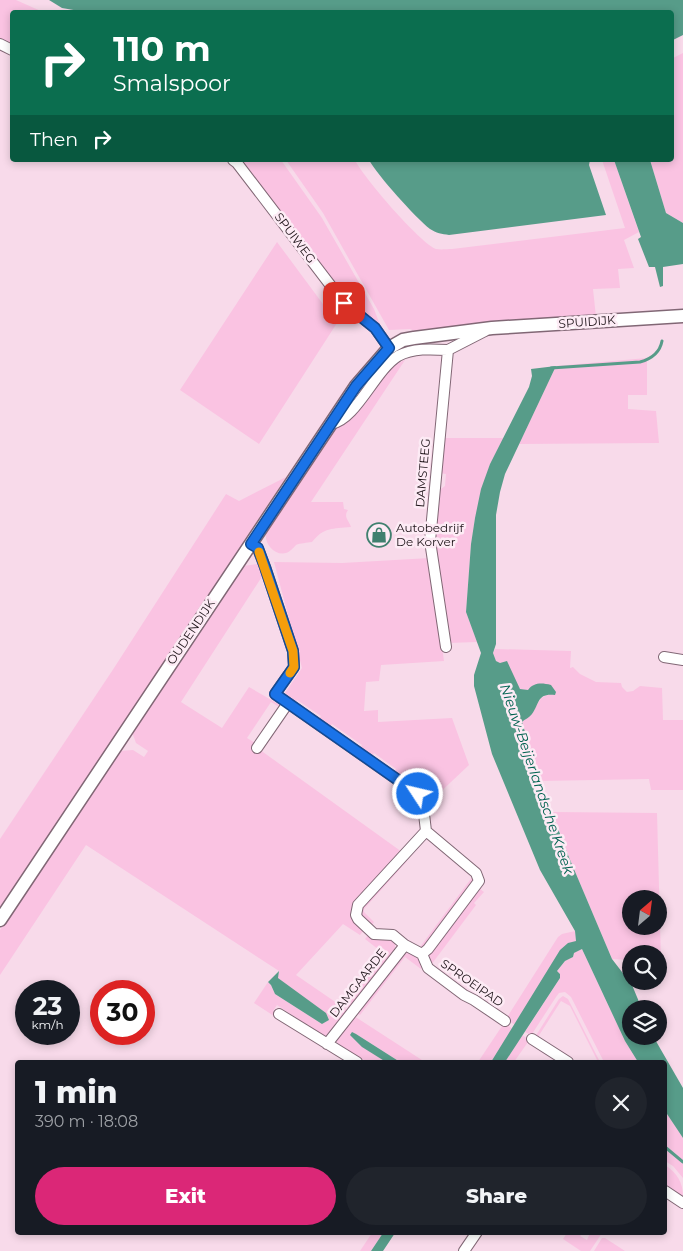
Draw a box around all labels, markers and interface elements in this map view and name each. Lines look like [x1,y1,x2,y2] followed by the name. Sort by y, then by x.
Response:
[113,27,211,70] text: 110 m
[30,30,95,95] icon: right
[113,70,231,97] text: Smalspoor
[88,125,116,153] icon: right
[30,128,78,151] text: Then
[272,209,319,266] street label: SPUIWEG
[323,282,365,324] pin
[330,289,358,317] icon: arrive
[558,312,616,331] street label: SPUIDIJK
[412,438,433,508] street label: DAMSTEEG
[396,520,464,549] place label: Autobedrijf De Korver
[366,522,392,548] shop icon: Autobedrijf De Korver
[163,596,218,667] street label: OUDENDIJK
[496,682,578,877] water label: Nieuw-Beijerlandsche Kreek
[391,767,443,819] position arrow
[622,890,668,935] north arrow
[622,890,667,1045] map controls
[326,945,389,1020] street label: DAMGAARDE
[622,945,667,990] button: search
[438,956,506,1010] street label: SPROEIPAD
[90,980,155,1045] speed limit sign: 30
[33,991,62,1021] text: 23
[622,1000,667,1045] button: layers
[31,1017,64,1032] text: km/h
[35,1074,118,1111] text: 1 min
[595,1077,647,1129] button: close
[35,1112,138,1131] text: 390 m · 18:08
[35,1167,336,1225] button: Exit
[346,1167,647,1225] button: Share

